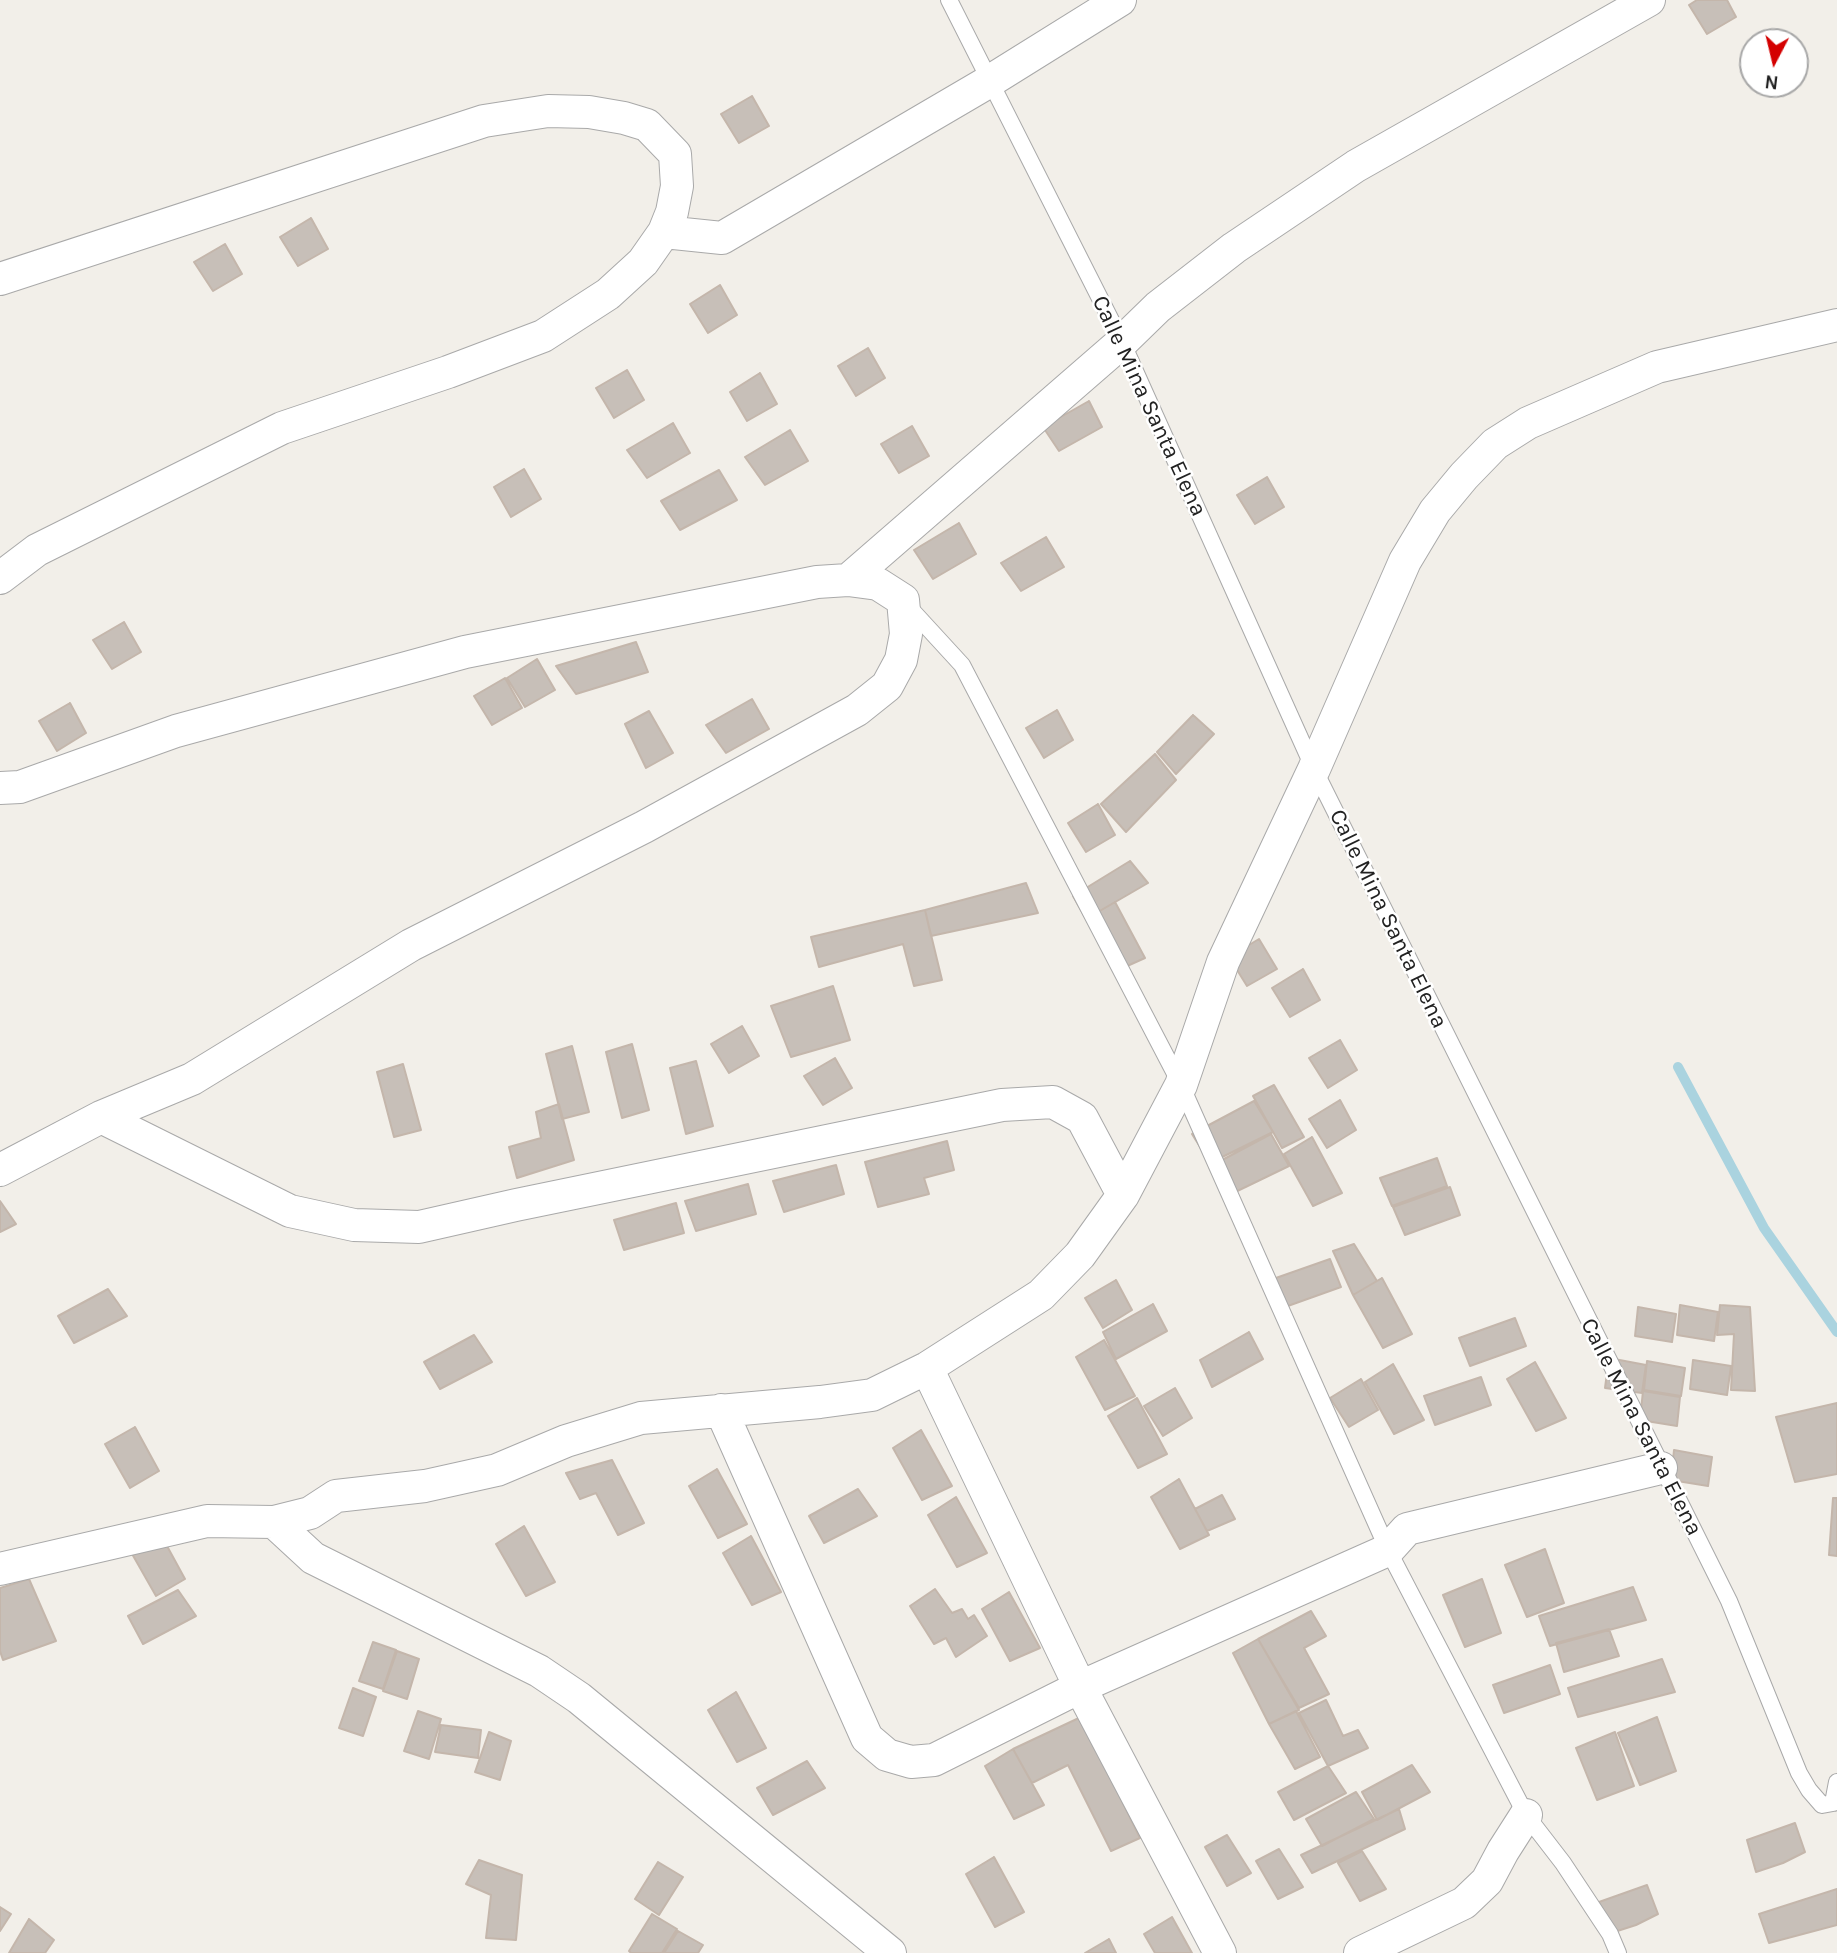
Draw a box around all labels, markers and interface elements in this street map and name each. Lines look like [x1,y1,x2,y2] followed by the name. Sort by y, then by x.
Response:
[1739,28,1809,98] north arrow
[1764,70,1780,94] text: N
[1086,291,1212,521] street label: Calle Mina Santa Elena
[1323,805,1453,1033] street label: Calle Mina Santa Elena
[1574,1314,1708,1540] street label: Calle Mina Santa Elena

